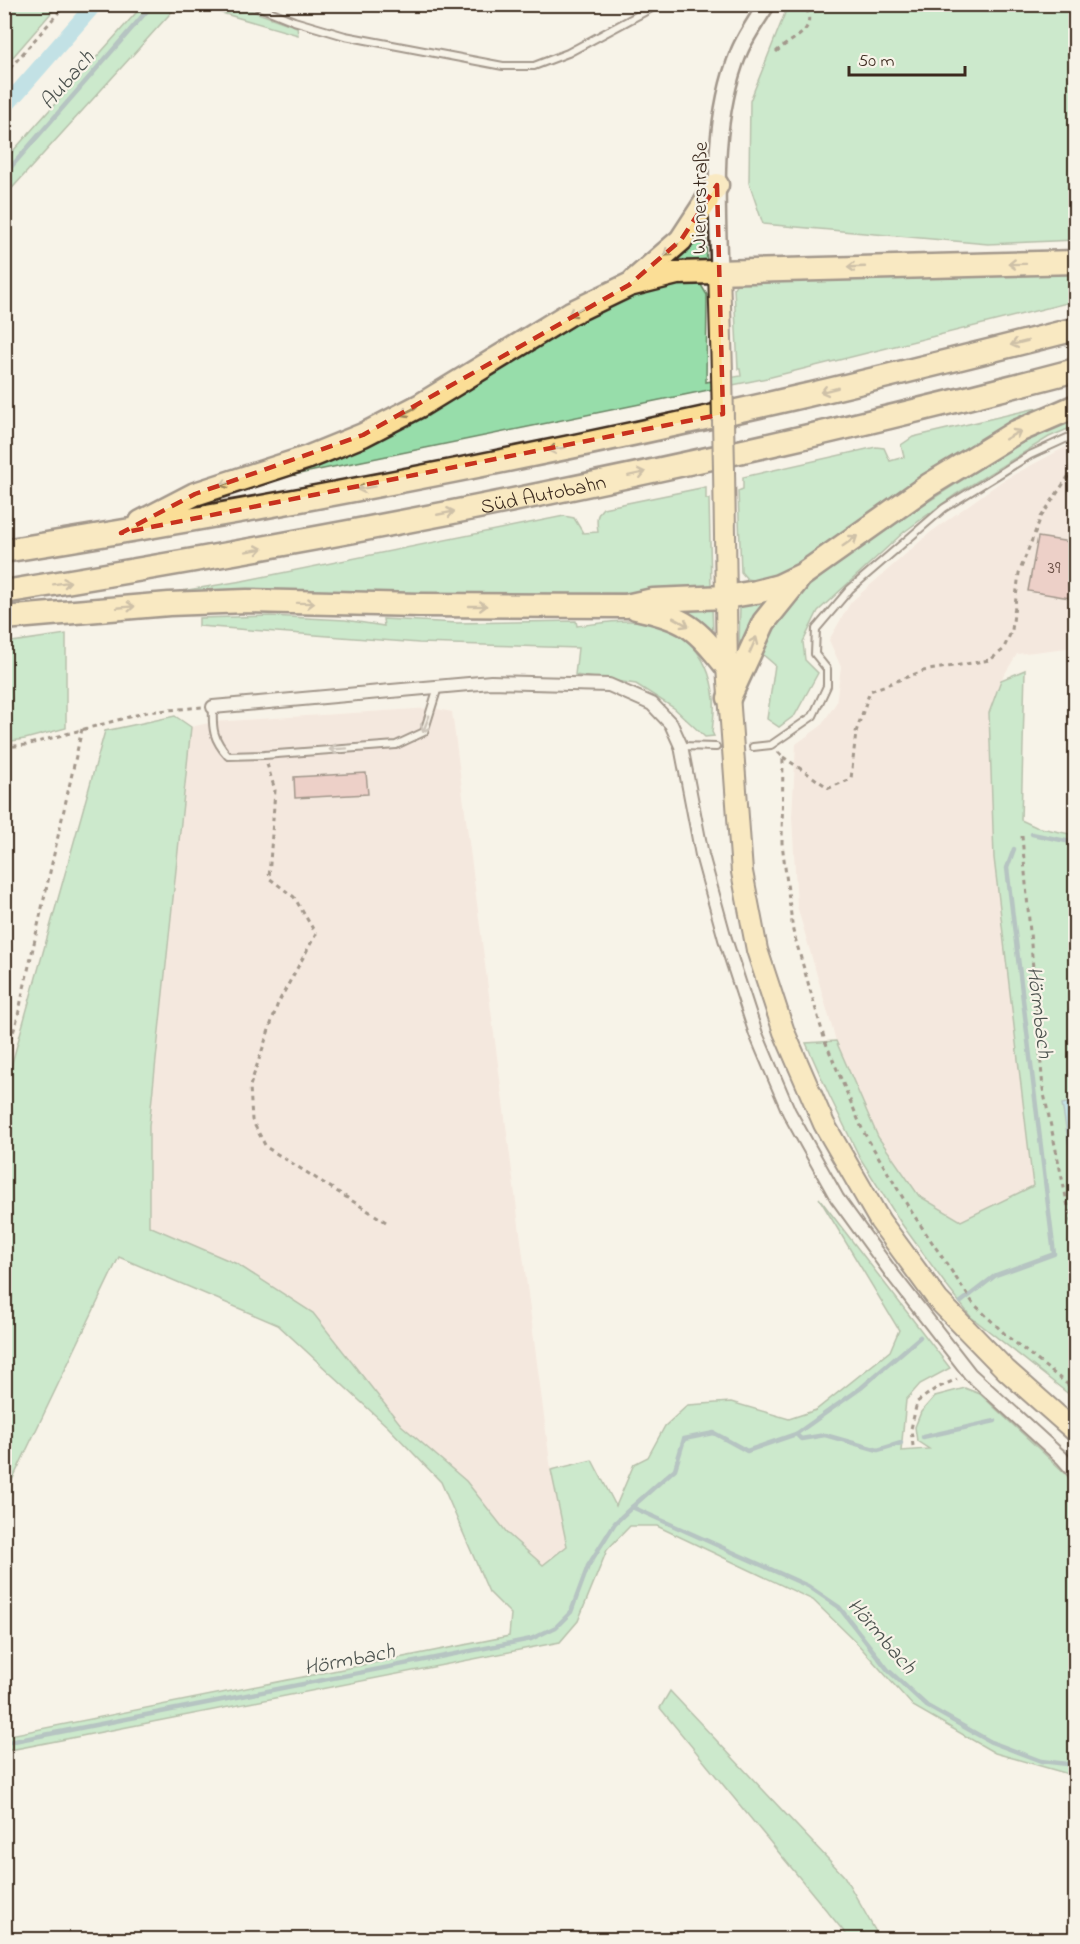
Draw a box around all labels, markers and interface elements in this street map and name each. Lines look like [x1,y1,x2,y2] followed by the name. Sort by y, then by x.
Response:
[849,39,964,77] scale bar
[33,44,104,118] water label: Aubach
[858,49,895,75] text: 50 m
[685,141,717,255] street label: Wienerstraße
[664,243,679,257] one-way arrow
[1008,258,1028,270] one-way arrow
[847,262,867,273] one-way arrow
[568,306,586,317] one-way arrow
[1009,338,1028,350] one-way arrow
[820,384,839,396] one-way arrow
[401,406,419,418] one-way arrow
[1004,428,1021,440] one-way arrow
[547,444,567,455] one-way arrow
[478,468,609,523] street label: Süd Autobahn
[627,468,646,479] one-way arrow
[220,478,239,489] one-way arrow
[356,483,376,494] one-way arrow
[436,507,455,518] one-way arrow
[841,535,857,547] one-way arrow
[244,544,264,555] one-way arrow
[1048,556,1061,582] house number: 39
[52,577,72,588] one-way arrow
[295,597,315,608] one-way arrow
[467,600,487,611] one-way arrow
[115,602,135,613] one-way arrow
[672,617,690,628] one-way arrow
[748,636,759,654] one-way arrow
[420,714,431,732] one-way arrow
[328,744,348,755] one-way arrow
[1017,965,1060,1060] water label: Hörmbach
[839,1592,923,1683] water label: Hörmbach
[301,1636,398,1685] water label: Hörmbach

